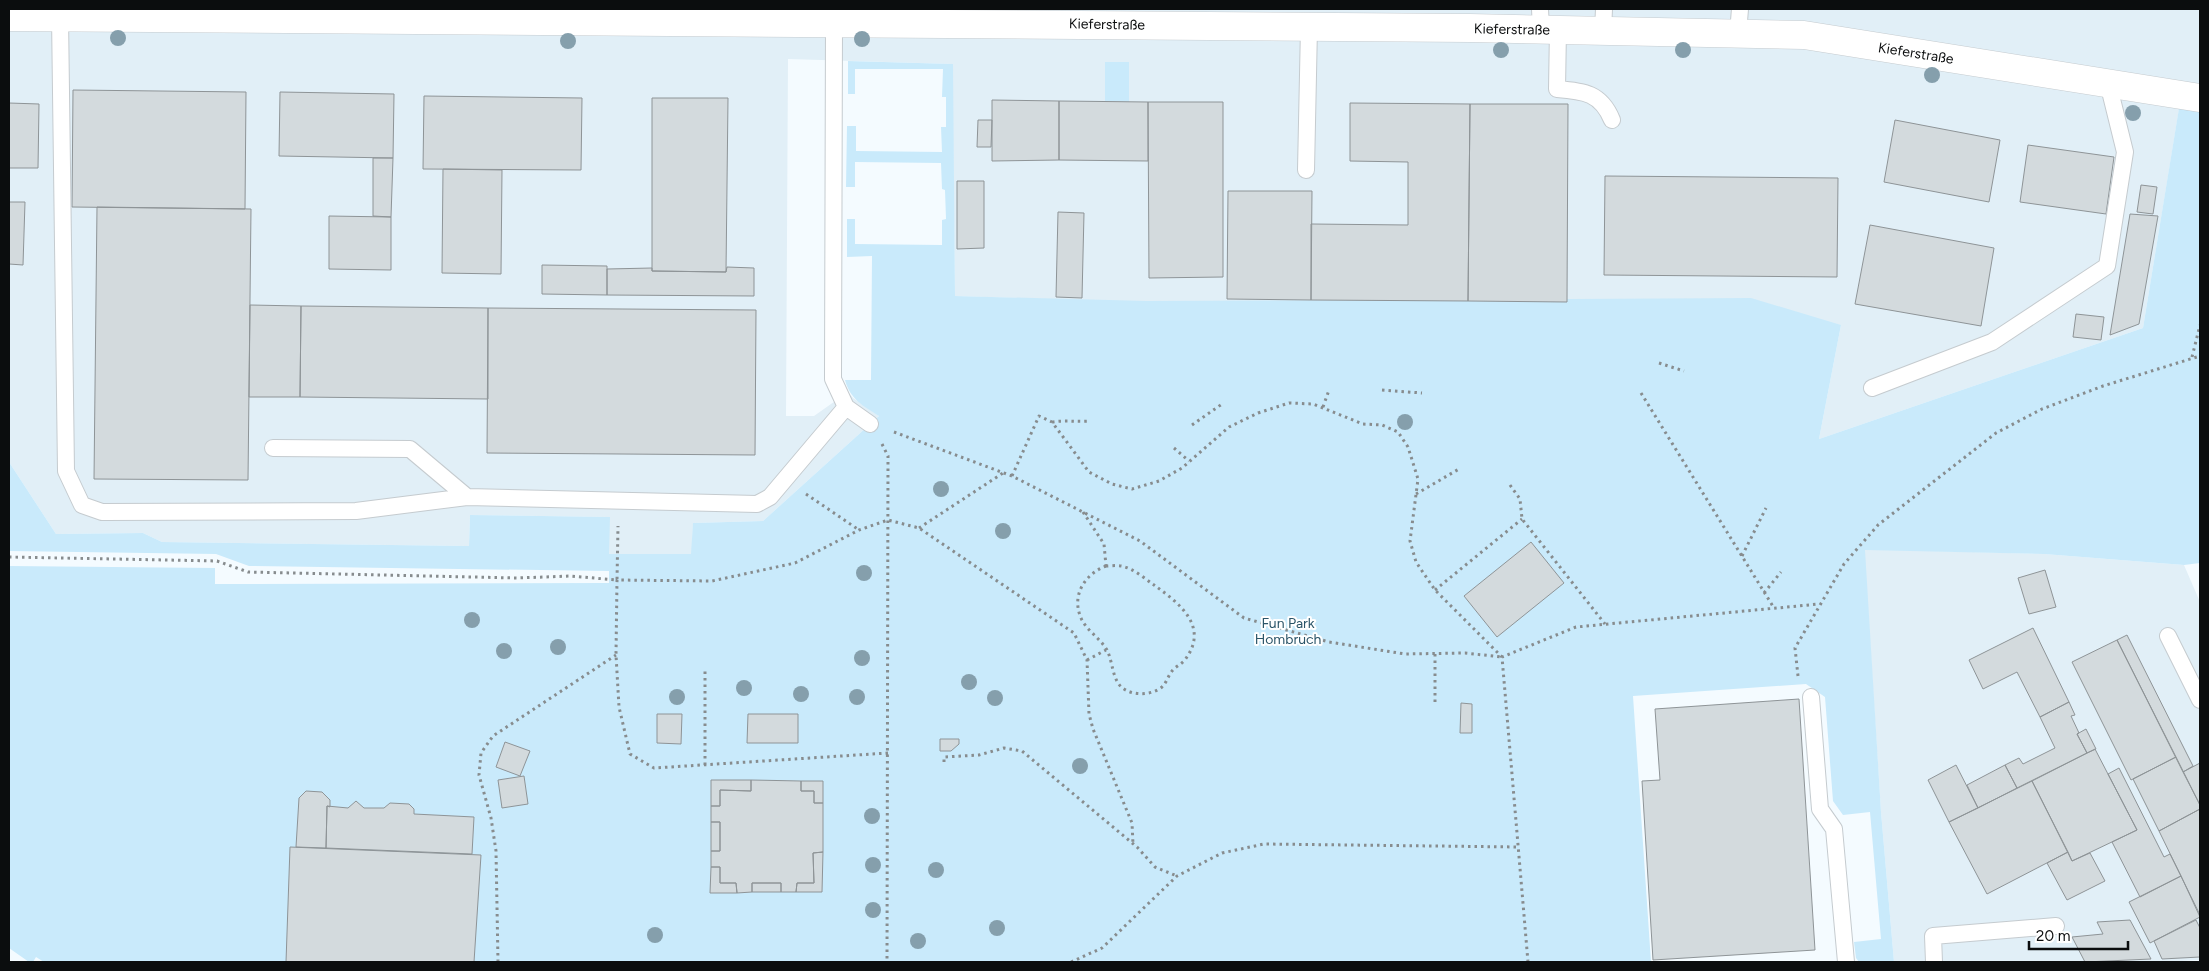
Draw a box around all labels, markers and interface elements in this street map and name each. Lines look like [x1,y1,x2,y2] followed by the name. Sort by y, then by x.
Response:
[1069,15,1146,34] street label: Kieferstraße
[1474,20,1551,39] street label: Kieferstraße
[1877,39,1955,68] street label: Kieferstraße
[1255,615,1322,648] park label: Fun Park Hombruch
[2029,918,2128,950] scale bar
[2036,927,2070,945] text: 20 m

